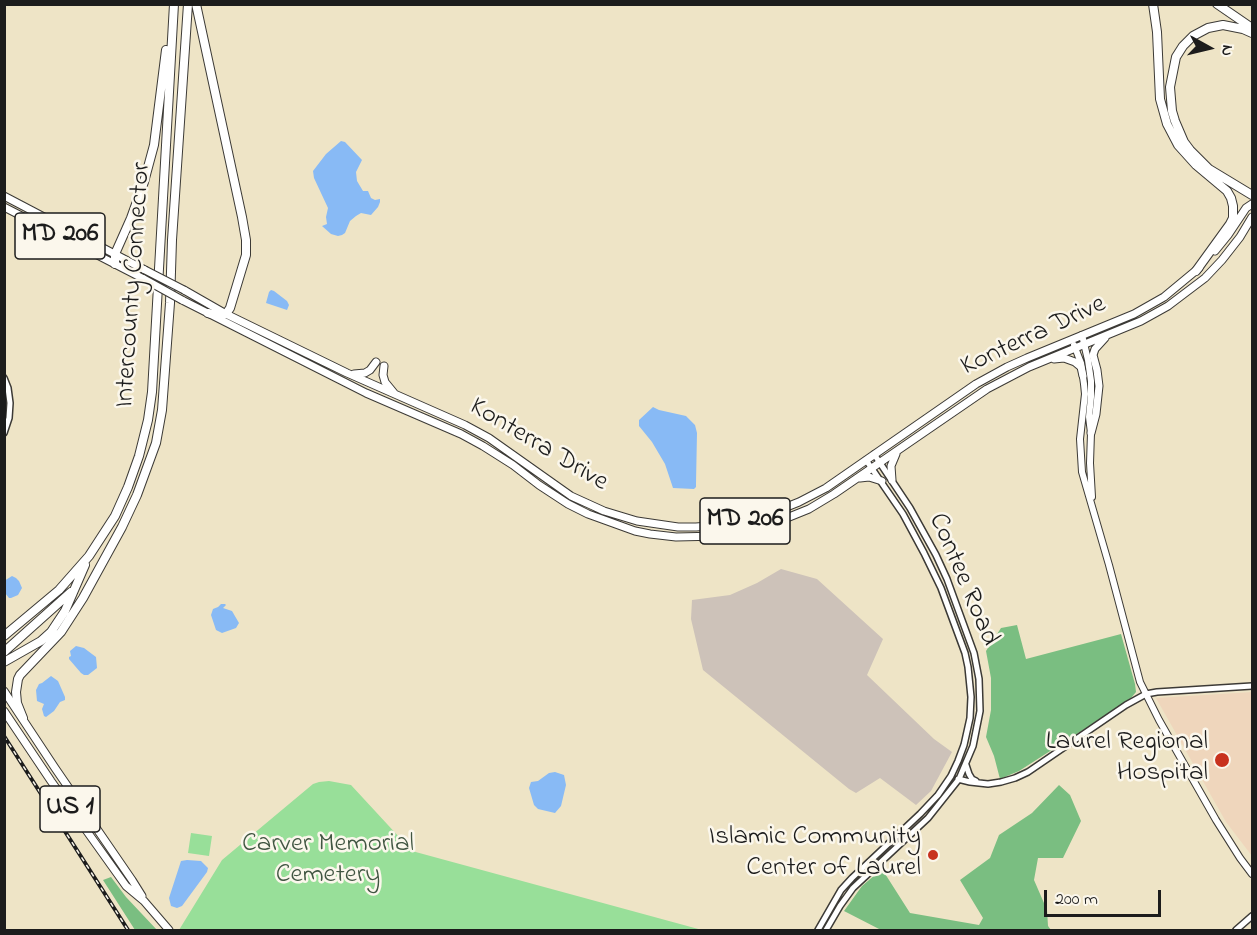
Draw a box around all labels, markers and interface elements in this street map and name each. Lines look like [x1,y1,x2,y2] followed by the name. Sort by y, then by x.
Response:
[1179,18,1239,78] north arrow
[1214,43,1239,58] text: N
[110,161,160,409] street label: Intercounty Connector
[15,213,105,259] road number: MD 206
[956,289,1112,385] street label: Konterra Drive
[463,392,613,500] street label: Konterra Drive
[700,498,790,544] road number: MD 206
[920,509,1004,651] street label: Contee Road
[1046,728,1208,791] place label: Laurel Regional Hospital
[1213,751,1231,769] marker: Laurel Regional Hospital
[40,786,100,832] road number: US 1
[709,823,921,886] place label: Islamic Community Center of Laurel
[242,830,414,893] park label: Carver Memorial Cemetery
[926,848,940,862] marker: Islamic Community Center of Laurel
[1047,878,1164,916] scale bar
[1055,887,1098,913] text: 200 m

